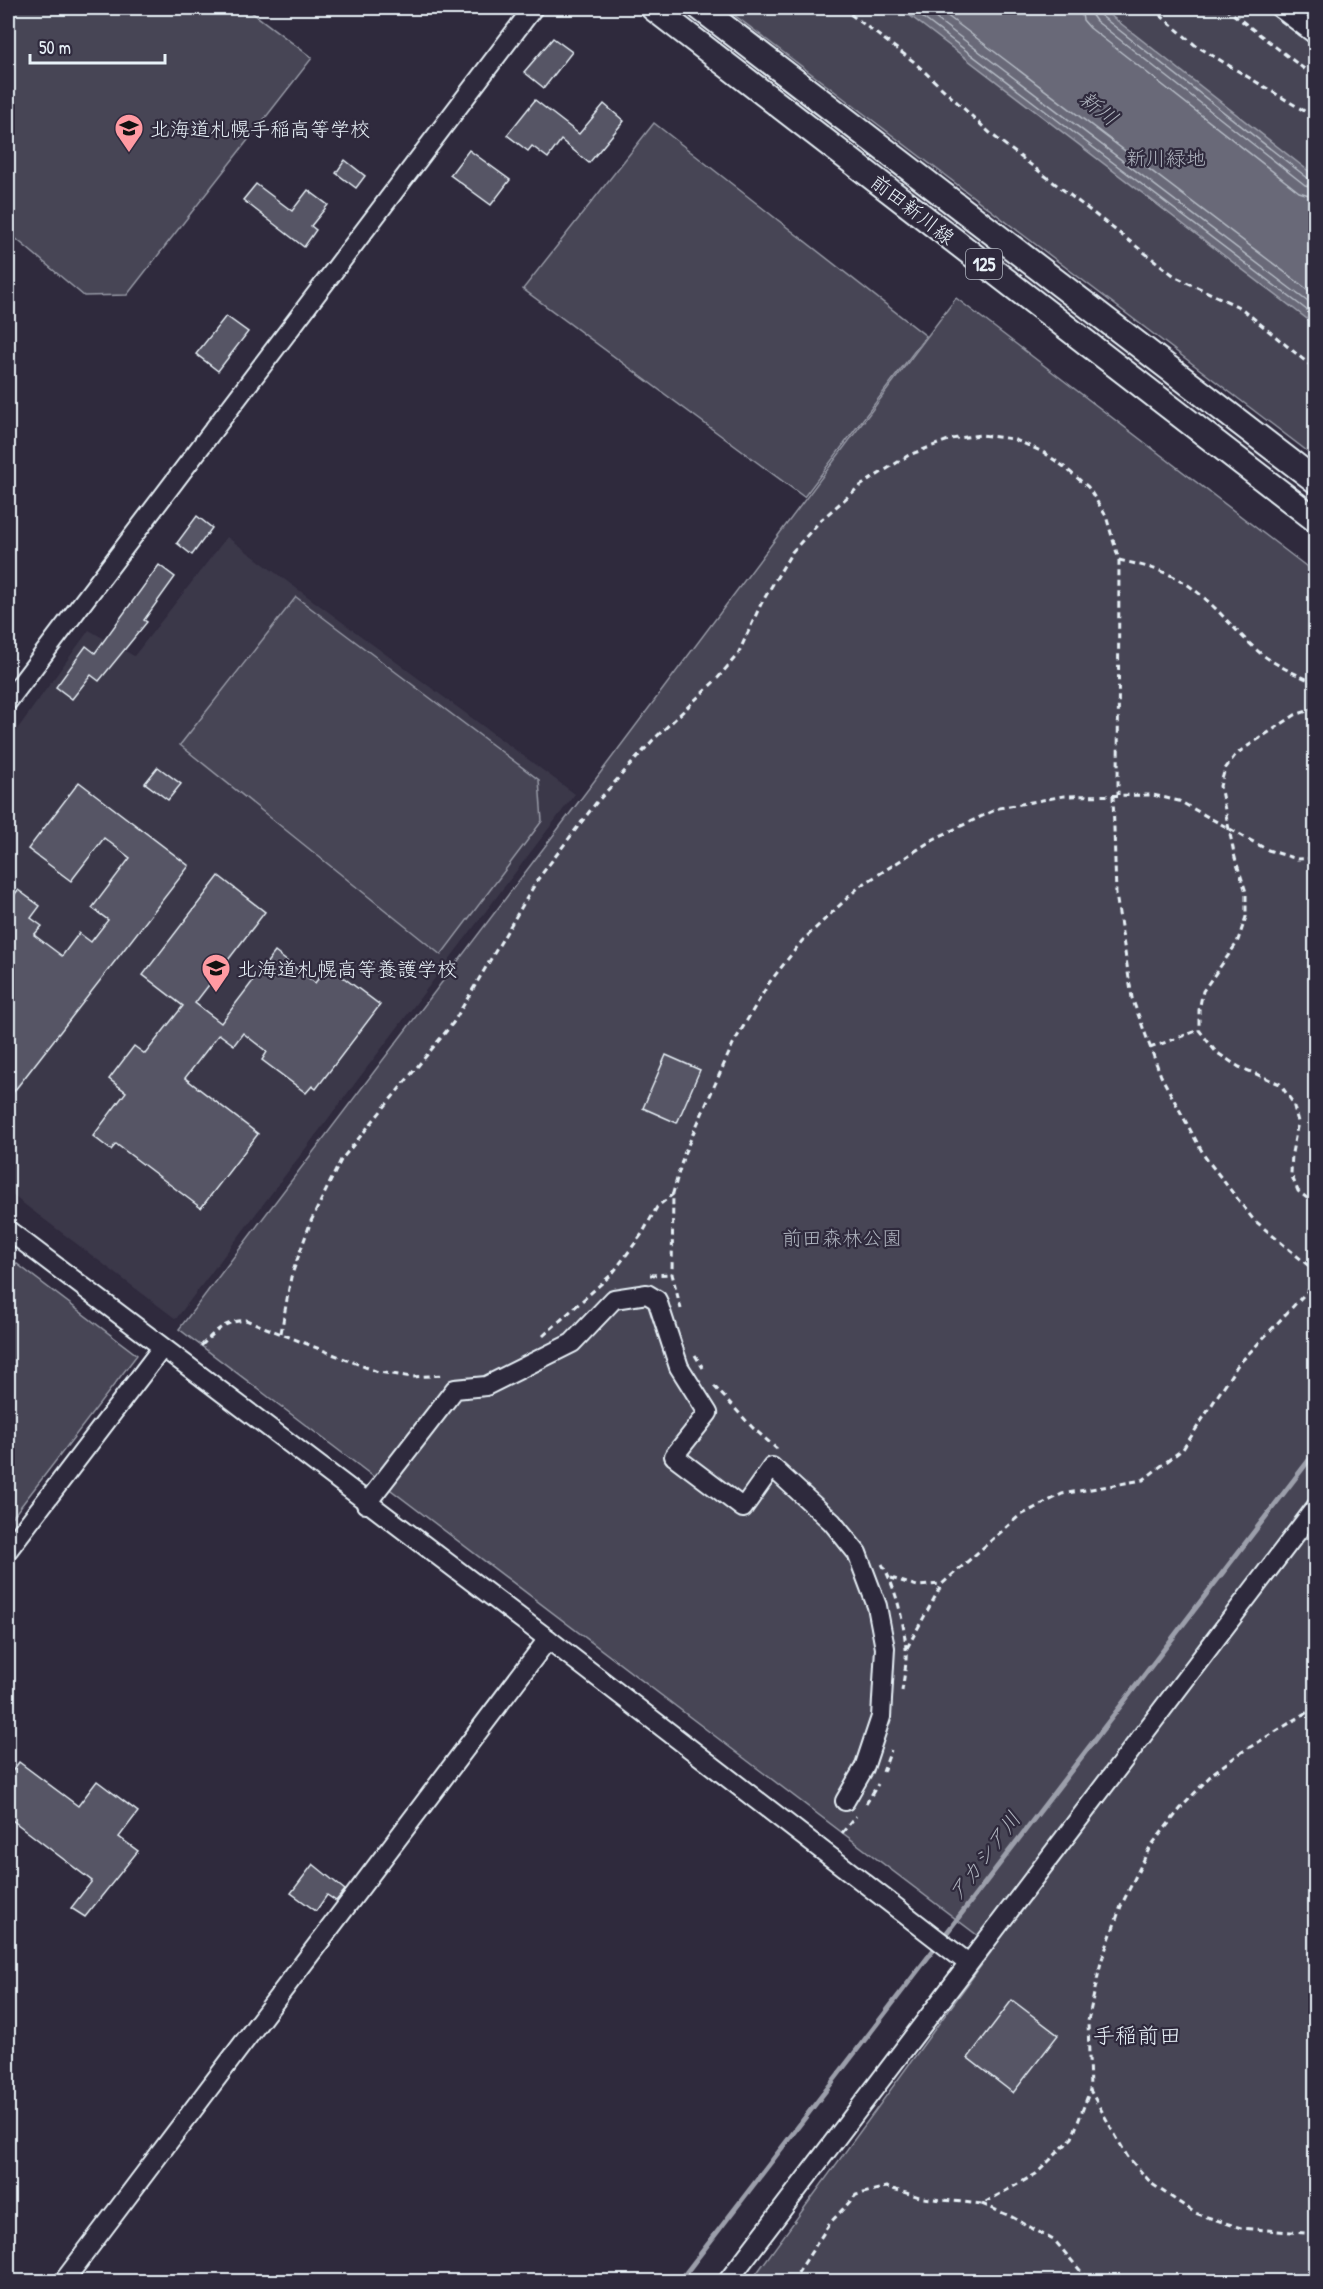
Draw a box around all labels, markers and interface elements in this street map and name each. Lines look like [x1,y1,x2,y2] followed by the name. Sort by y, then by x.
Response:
[30,27,165,65] scale bar
[39,35,71,60] text: 50 m
[1074,84,1124,132] water label: 新川
[113,112,145,154] school or university icon: 北海道札幌手稲高等学校
[150,115,370,142] place label: 北海道札幌手稲高等学校
[1126,144,1206,171] park label: 新川緑地
[865,168,961,250] street label: 前田新川線
[966,249,1002,279] road number: 125
[200,952,232,994] school or university icon: 北海道札幌高等養護学校
[237,955,457,982] place label: 北海道札幌高等養護学校
[782,1224,902,1251] park label: 前田森林公園
[941,1805,1027,1907] water label: アカシア川
[1093,2020,1181,2050] district label: 手稲前田

